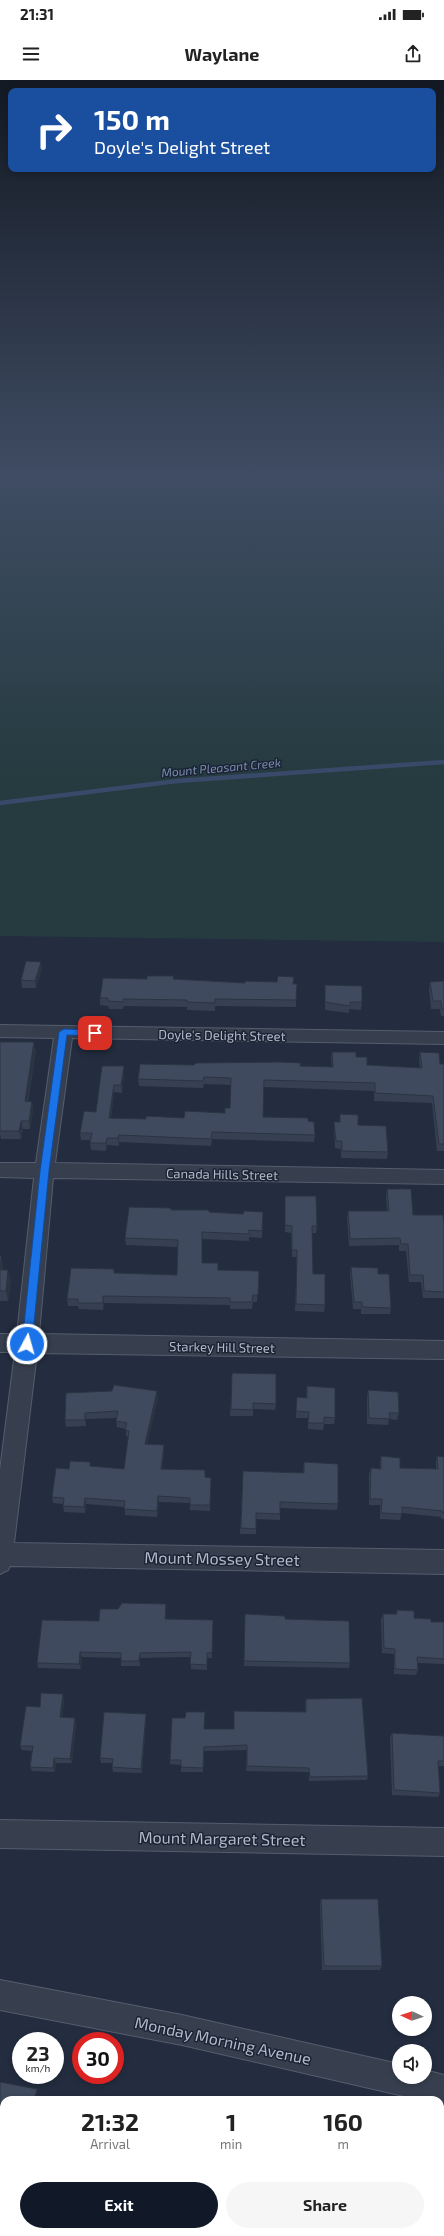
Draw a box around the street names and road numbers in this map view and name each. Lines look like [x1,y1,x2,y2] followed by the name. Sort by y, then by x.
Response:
[158,1026,286,1044] street label: Doyle's Delight Street
[166,1165,278,1183] street label: Canada Hills Street
[169,1338,275,1356] street label: Starkey Hill Street
[144,1547,300,1569] street label: Mount Mossey Street
[138,1827,306,1849] street label: Mount Margaret Street
[133,2012,313,2068] street label: Monday Morning Avenue

